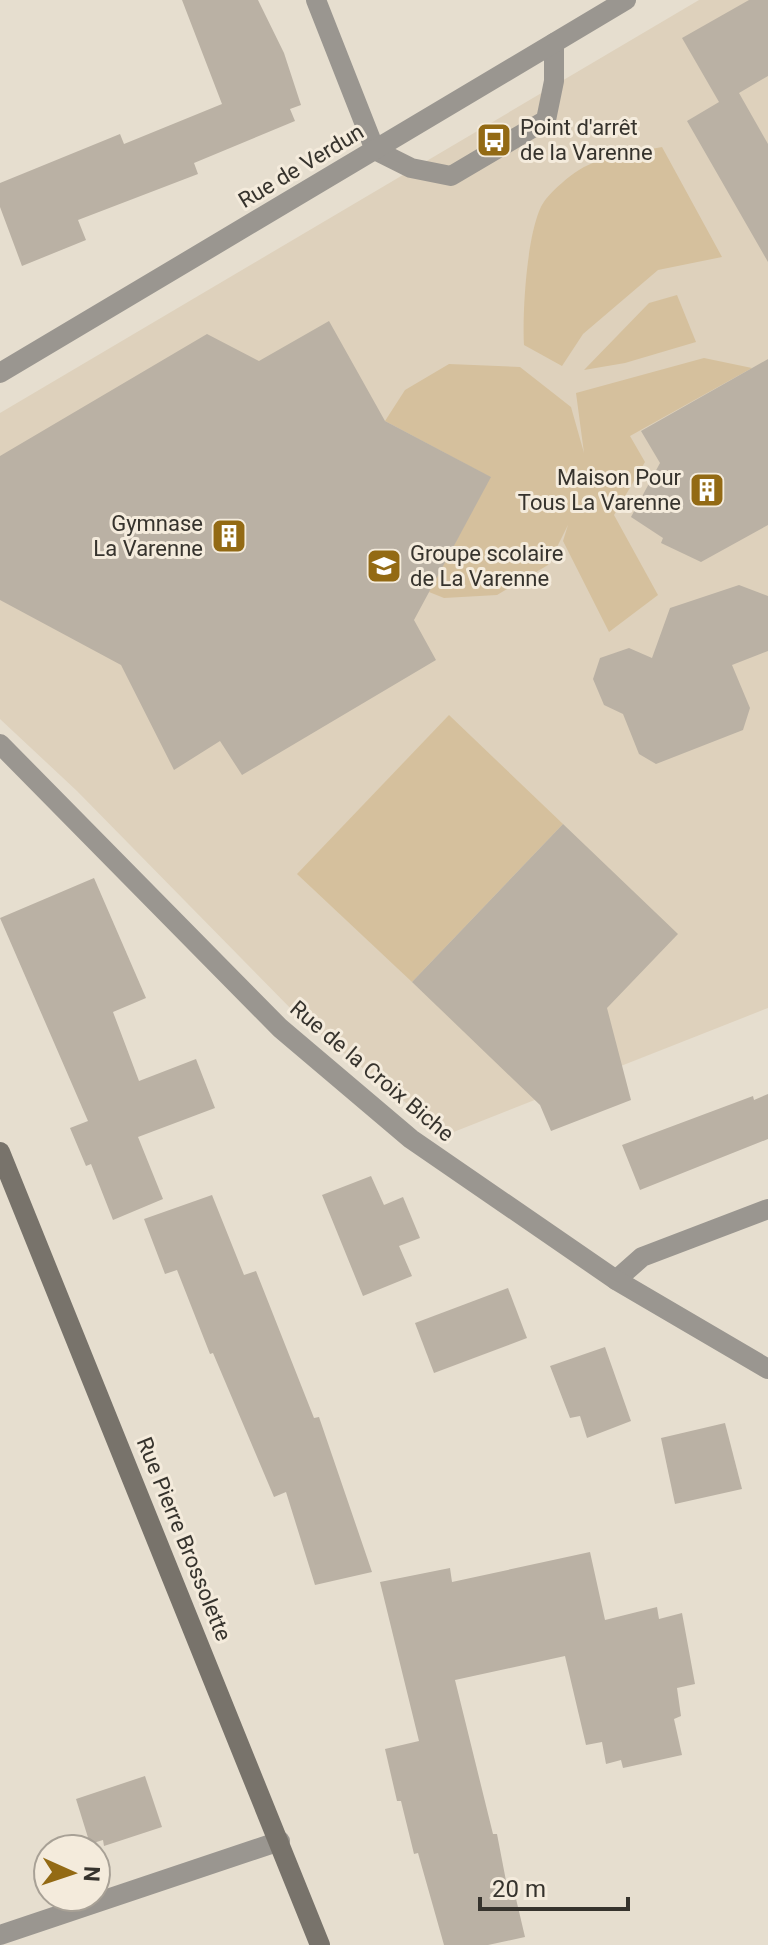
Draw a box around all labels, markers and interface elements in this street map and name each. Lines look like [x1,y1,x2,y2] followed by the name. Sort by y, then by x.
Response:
[520,115,653,165] place label: Point d'arrêt de la Varenne
[234,119,368,213] street label: Rue de Verdun
[475,121,513,159] bus stop icon: Point d'arrêt de la Varenne
[518,465,682,515] place label: Maison Pour Tous La Varenne
[688,471,726,509] building icon: Maison Pour Tous La Varenne
[93,511,203,561] place label: Gymnase La Varenne
[210,517,248,555] building icon: Gymnase La Varenne
[410,541,563,591] place label: Groupe scolaire de La Varenne
[365,547,403,585] school or university icon: Groupe scolaire de La Varenne
[285,995,459,1147] street label: Rue de la Croix Biche
[132,1434,236,1644] street label: Rue Pierre Brossolette
[32,1833,112,1913] north arrow
[480,1861,628,1911] scale bar
[79,1866,104,1882] text: N
[492,1875,546,1903] text: 20 m

